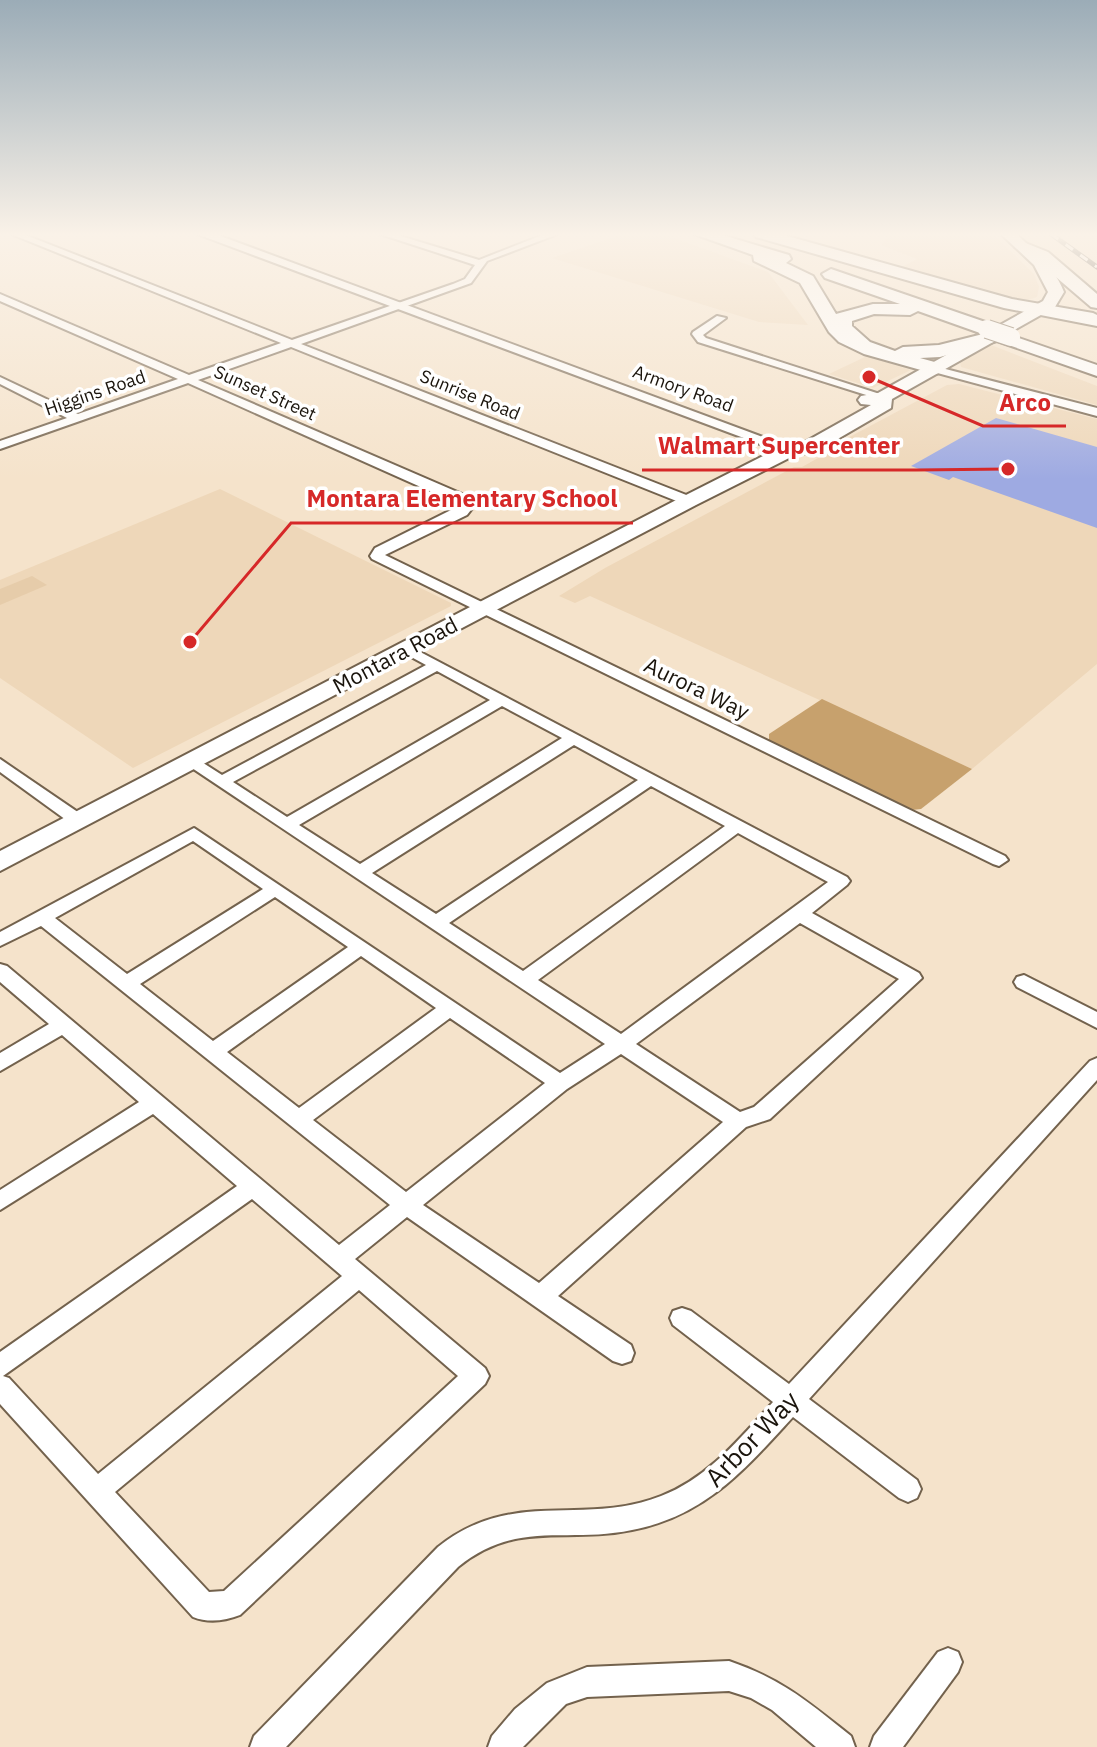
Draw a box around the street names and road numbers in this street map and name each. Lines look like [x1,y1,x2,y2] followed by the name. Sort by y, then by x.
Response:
[211,360,320,425] street label: Sunset Street
[630,360,737,417] street label: Armory Road
[41,364,148,421] street label: Higgins Road
[417,364,524,425] street label: Sunrise Road
[327,609,462,700] street label: Montara Road
[640,650,755,726] street label: Aurora Way
[697,1383,806,1494] street label: Arbor Way

